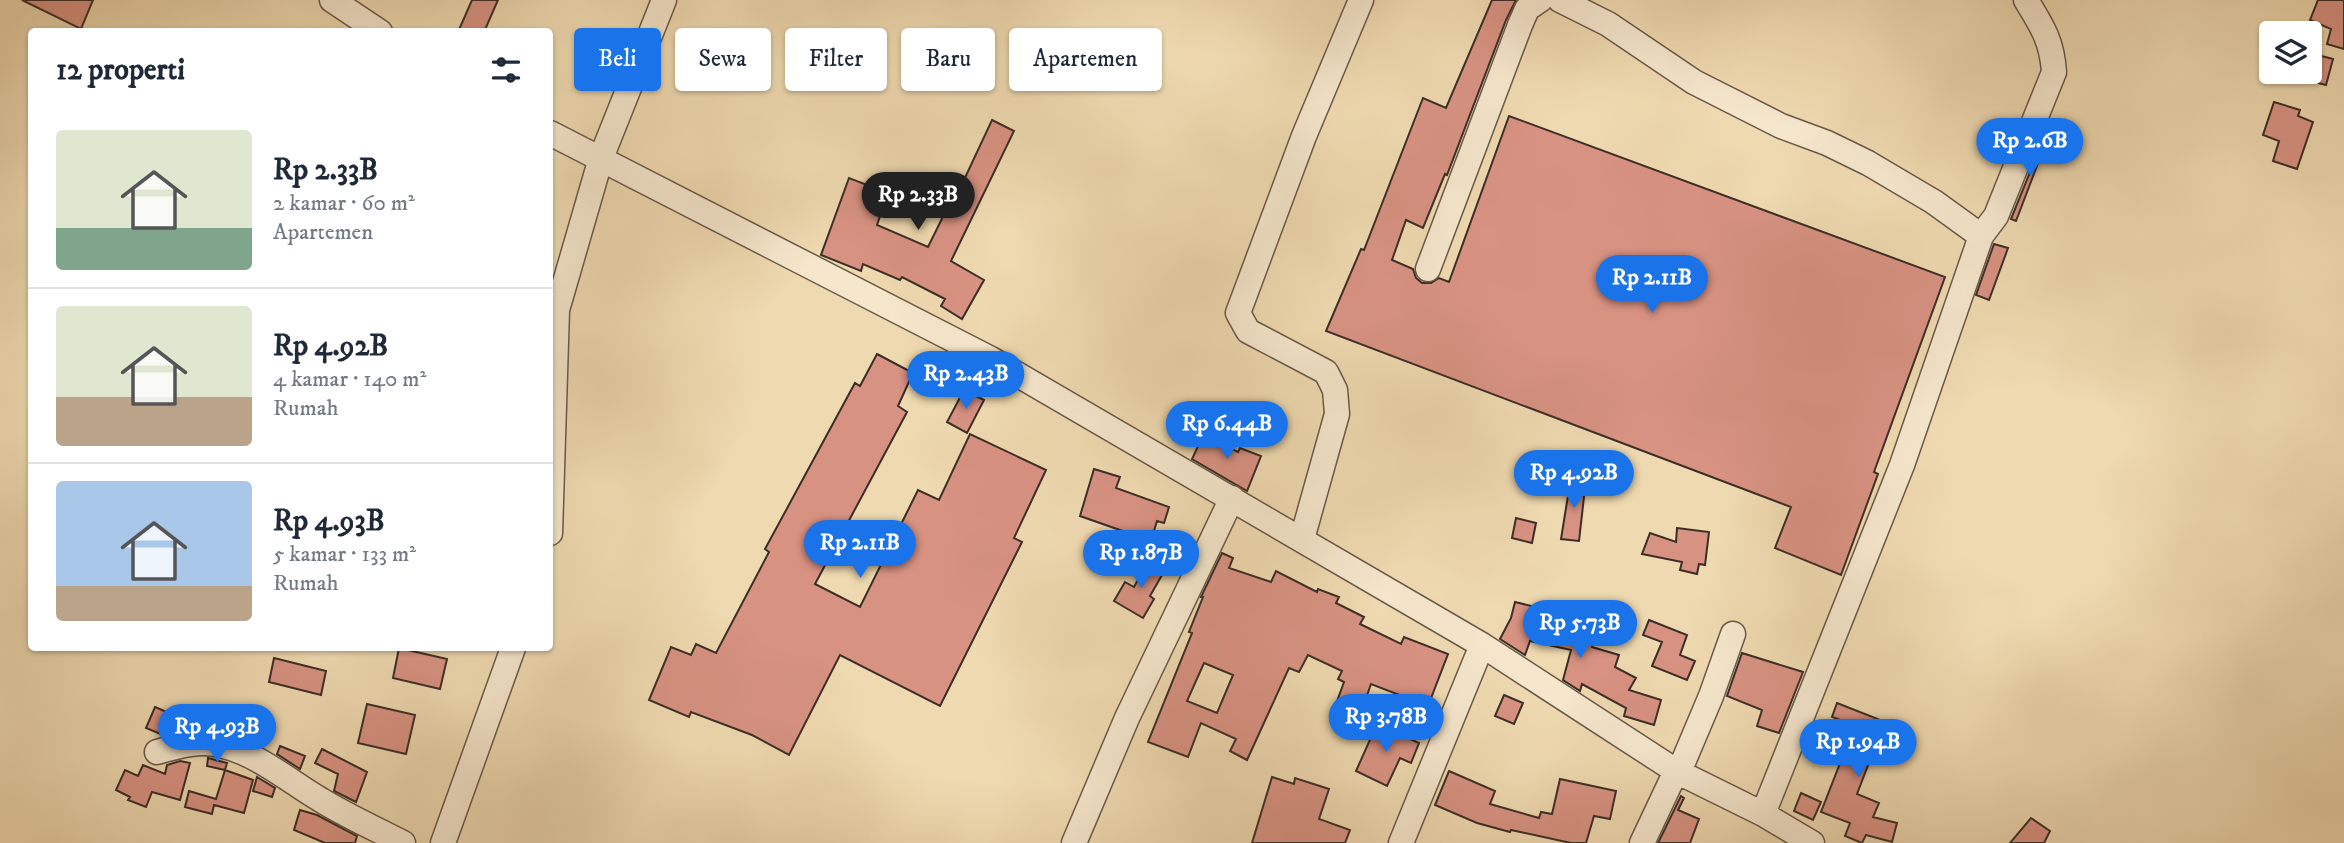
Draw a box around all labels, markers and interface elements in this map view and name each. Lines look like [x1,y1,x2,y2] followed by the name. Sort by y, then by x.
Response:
[2259,21,2322,84] map controls
[2259,21,2322,84] button: layers
[574,28,661,91] chip: Beli
[675,28,771,91] chip: Sewa
[785,28,887,91] chip: Filter
[901,28,995,91] chip: Baru
[1009,28,1162,91] chip: Apartemen
[487,51,525,89] icon: filters
[56,52,185,89] text: 12 properti
[1965,118,2095,178] pin: Rp 2.6B
[1992,126,2068,155] text: Rp 2.6B
[273,152,378,189] text: Rp 2.33B
[112,158,196,242] icon: home
[846,173,990,232] pin: Rp 2.33B
[878,180,958,209] text: Rp 2.33B
[273,189,415,218] text: 2 kamar · 60 m²
[273,218,373,247] text: Apartemen
[1580,256,1724,315] pin: Rp 2.11B
[1612,263,1692,292] text: Rp 2.11B
[273,328,388,365] text: Rp 4.92B
[112,334,196,418] icon: home
[894,352,1038,411] pin: Rp 2.43B
[923,359,1009,388] text: Rp 2.43B
[273,365,426,394] text: 4 kamar · 140 m²
[273,394,339,423] text: Rumah
[1155,402,1299,461] pin: Rp 6.44B
[1182,409,1272,438] text: Rp 6.44B
[1502,450,1646,510] pin: Rp 4.92B
[1530,458,1618,487] text: Rp 4.92B
[273,503,385,540] text: Rp 4.93B
[112,509,196,593] icon: home
[788,520,932,580] pin: Rp 2.11B
[820,528,900,557] text: Rp 2.11B
[1069,530,1213,590] pin: Rp 1.87B
[1099,538,1183,567] text: Rp 1.87B
[273,540,416,569] text: 5 kamar · 133 m²
[273,569,339,598] text: Rumah
[1508,600,1652,660] pin: Rp 5.73B
[1539,608,1621,637] text: Rp 5.73B
[1314,694,1458,754] pin: Rp 3.78B
[1345,702,1427,731] text: Rp 3.78B
[145,704,289,764] pin: Rp 4.93B
[174,712,260,741] text: Rp 4.93B
[1786,720,1930,779] pin: Rp 1.94B
[1816,727,1900,756] text: Rp 1.94B

